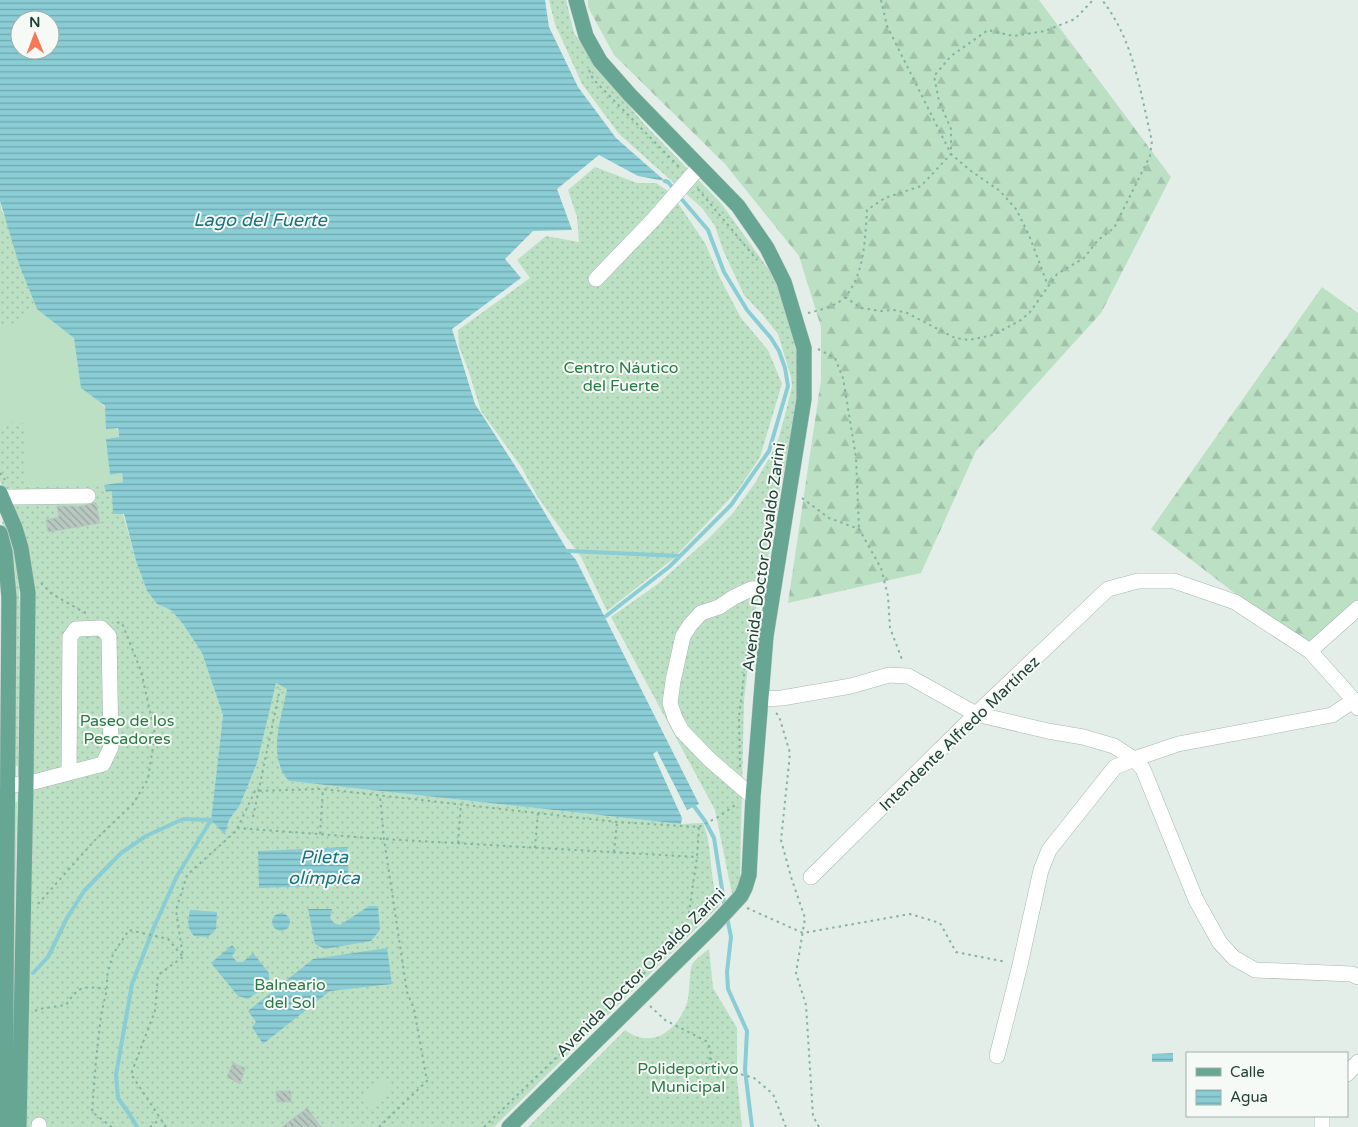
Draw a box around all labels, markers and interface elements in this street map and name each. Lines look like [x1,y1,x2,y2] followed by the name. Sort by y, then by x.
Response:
[10,10,60,60] north arrow
[29,14,41,31] text: N
[193,209,328,231] water label: Lago del Fuerte
[563,358,679,396] park label: Centro Náutico del Fuerte
[738,442,790,673] street label: Avenida Doctor Osvaldo Zarini
[875,652,1044,816] street label: Intendente Alfredo Martínez
[80,711,174,749] park label: Paseo de los Pescadores
[288,846,361,889] water label: Pileta olímpica
[552,884,729,1061] street label: Avenida Doctor Osvaldo Zarini
[254,975,326,1013] park label: Balneario del Sol
[1186,1052,1348,1117] legend
[637,1059,739,1097] park label: Polideportivo Municipal
[1230,1063,1265,1081] text: Calle
[1230,1088,1268,1106] text: Agua

